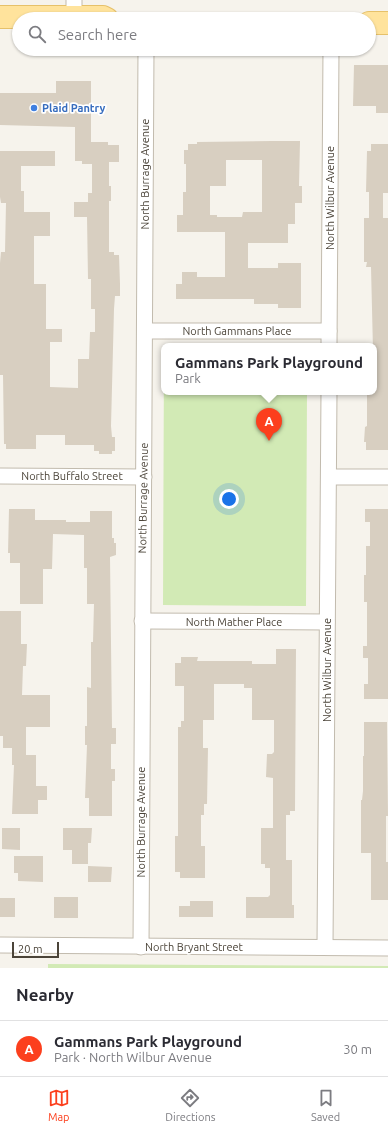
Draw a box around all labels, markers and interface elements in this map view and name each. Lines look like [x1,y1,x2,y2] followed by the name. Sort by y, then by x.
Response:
[12,12,376,56] search box
[26,23,48,45] icon: search
[58,26,137,43] text: Search here
[42,102,105,114] place label: Plaid Pantry
[29,103,39,113] marker: Plaid Pantry
[139,119,151,229] street label: North Burrage Avenue
[324,146,336,250] street label: North Wilbur Avenue
[182,325,292,337] street label: North Gammans Place
[161,343,377,395] popup
[175,354,363,371] text: Gammans Park Playground
[175,371,201,385] text: Park
[256,408,282,441] pin: A
[136,442,150,554] street label: North Burrage Avenue
[21,470,123,482] street label: North Buffalo Street
[219,489,239,509] your location
[186,616,282,628] street label: North Mather Place
[321,618,333,722] street label: North Wilbur Avenue
[135,767,147,877] street label: North Burrage Avenue
[12,940,59,959] scale bar
[145,941,244,953] street label: North Bryant Street
[18,943,42,955] text: 20 m
[16,985,74,1004] text: Nearby
[54,1033,242,1050] text: Gammans Park Playground
[24,1042,34,1056] text: A
[343,1042,372,1056] text: 30 m
[54,1050,212,1064] text: Park · North Wilbur Avenue
[48,1087,70,1123] tab: Map
[165,1087,215,1123] tab: Directions
[311,1087,340,1123] tab: Saved

